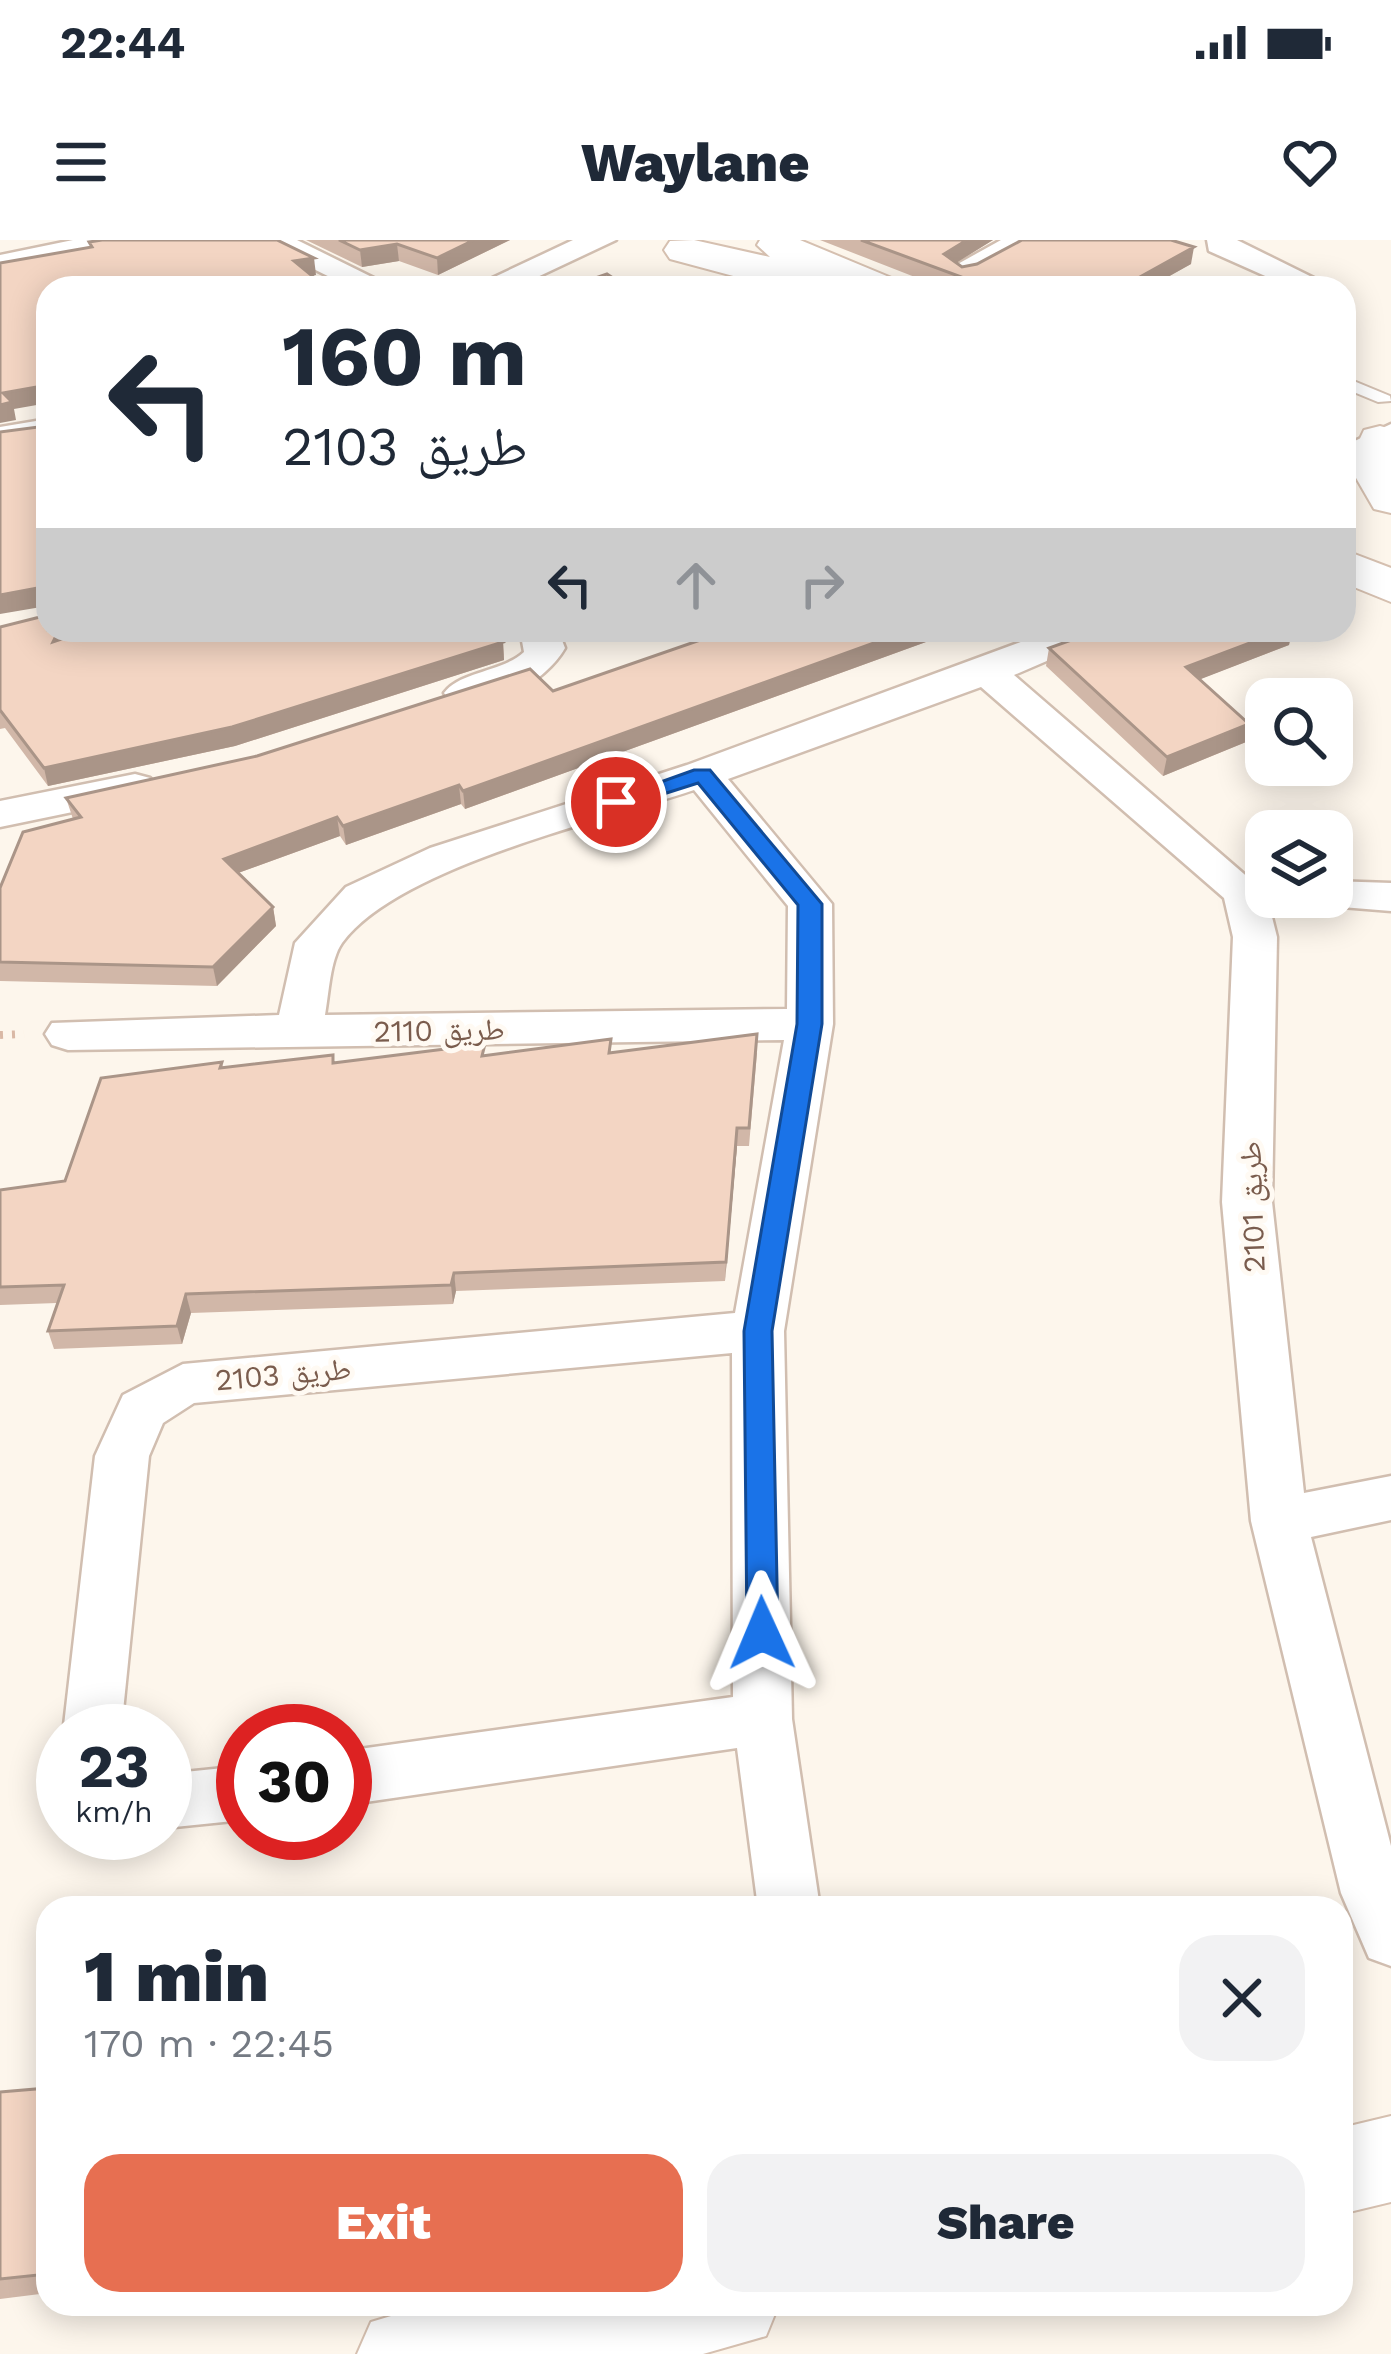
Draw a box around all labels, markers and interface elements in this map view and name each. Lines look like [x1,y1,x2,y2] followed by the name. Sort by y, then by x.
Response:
[60,16,185,69] text: 22:44
[48,129,114,195] icon: menu
[1277,129,1343,195] icon: heart
[581,131,810,194] text: Waylane
[282,307,527,405] text: 160 m
[84,324,240,480] icon: left
[282,415,528,478] text: طريق 2103
[537,552,603,618] icon: left
[663,552,729,618] icon: ahead
[789,552,855,618] icon: right
[1245,678,1353,918] map controls
[1245,678,1353,786] button: search
[565,751,667,853] pin
[583,769,649,835] icon: arrive
[1245,810,1353,918] button: layers
[373,1011,505,1050] street label: طريق 2110
[1232,1141,1273,1273] street label: طريق 2101
[214,1351,353,1398] street label: طريق 2103
[699,1570,825,1696] position arrow
[216,1704,372,1860] speed limit sign: 30
[78,1731,150,1802] text: 23
[75,1794,153,1829] text: km/h
[84,1934,269,2018] text: 1 min
[1179,1935,1305,2061] button: close
[84,2021,334,2066] text: 170 m · 22:45
[84,2154,683,2292] button: Exit
[707,2154,1305,2292] button: Share

